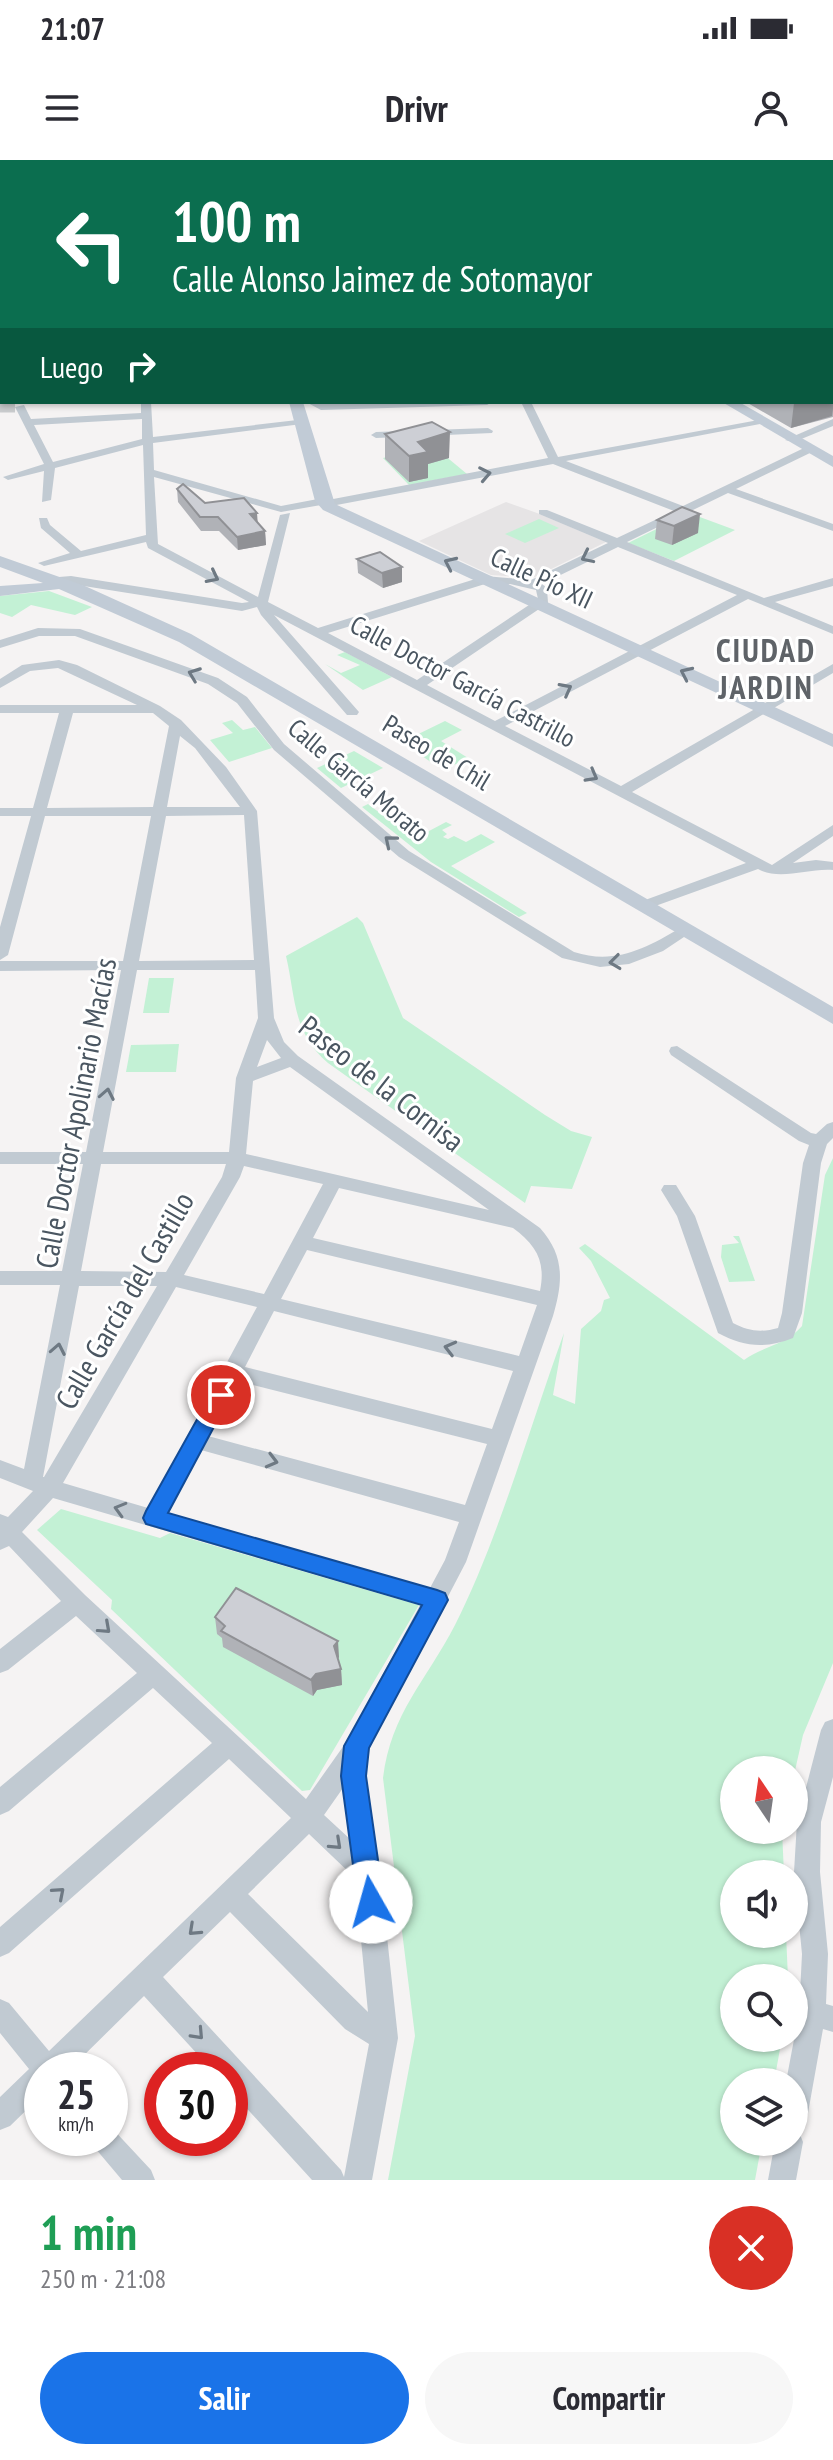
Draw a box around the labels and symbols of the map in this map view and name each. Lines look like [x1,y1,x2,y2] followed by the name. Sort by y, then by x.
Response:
[478,466,492,483] one-way arrow
[486,540,598,616] street label: Calle Pío XII
[580,547,595,563] one-way arrow
[444,557,459,573] one-way arrow
[204,567,219,583] one-way arrow
[345,608,581,754] street label: Calle Doctor García Castrillo
[716,629,816,708] district label: CIUDAD JARDIN
[188,667,202,684] one-way arrow
[680,667,694,683] one-way arrow
[558,683,572,698] one-way arrow
[377,707,497,797] street label: Paseo de Chil
[281,711,437,849] street label: Calle García Morato
[583,766,597,782] one-way arrow
[384,837,399,851] one-way arrow
[26,954,124,1272] street label: Calle Doctor Apolinario Macías
[608,954,621,971] one-way arrow
[291,1006,473,1160] street label: Paseo de la Cornisa
[98,1088,115,1101] one-way arrow
[46,1184,202,1416] street label: Calle García del Castillo
[444,1340,457,1357] one-way arrow
[49,1343,66,1356] one-way arrow
[187,1361,255,1429] pin
[265,1452,279,1469] one-way arrow
[113,1501,127,1518] one-way arrow
[96,1618,111,1633] one-way arrow
[720,1756,808,1844] north arrow
[327,1834,341,1849] one-way arrow
[329,1860,413,1944] position arrow
[49,1888,64,1902] one-way arrow
[189,1920,203,1935] one-way arrow
[188,2025,203,2039] one-way arrow
[144,2052,248,2156] speed limit sign: 30

